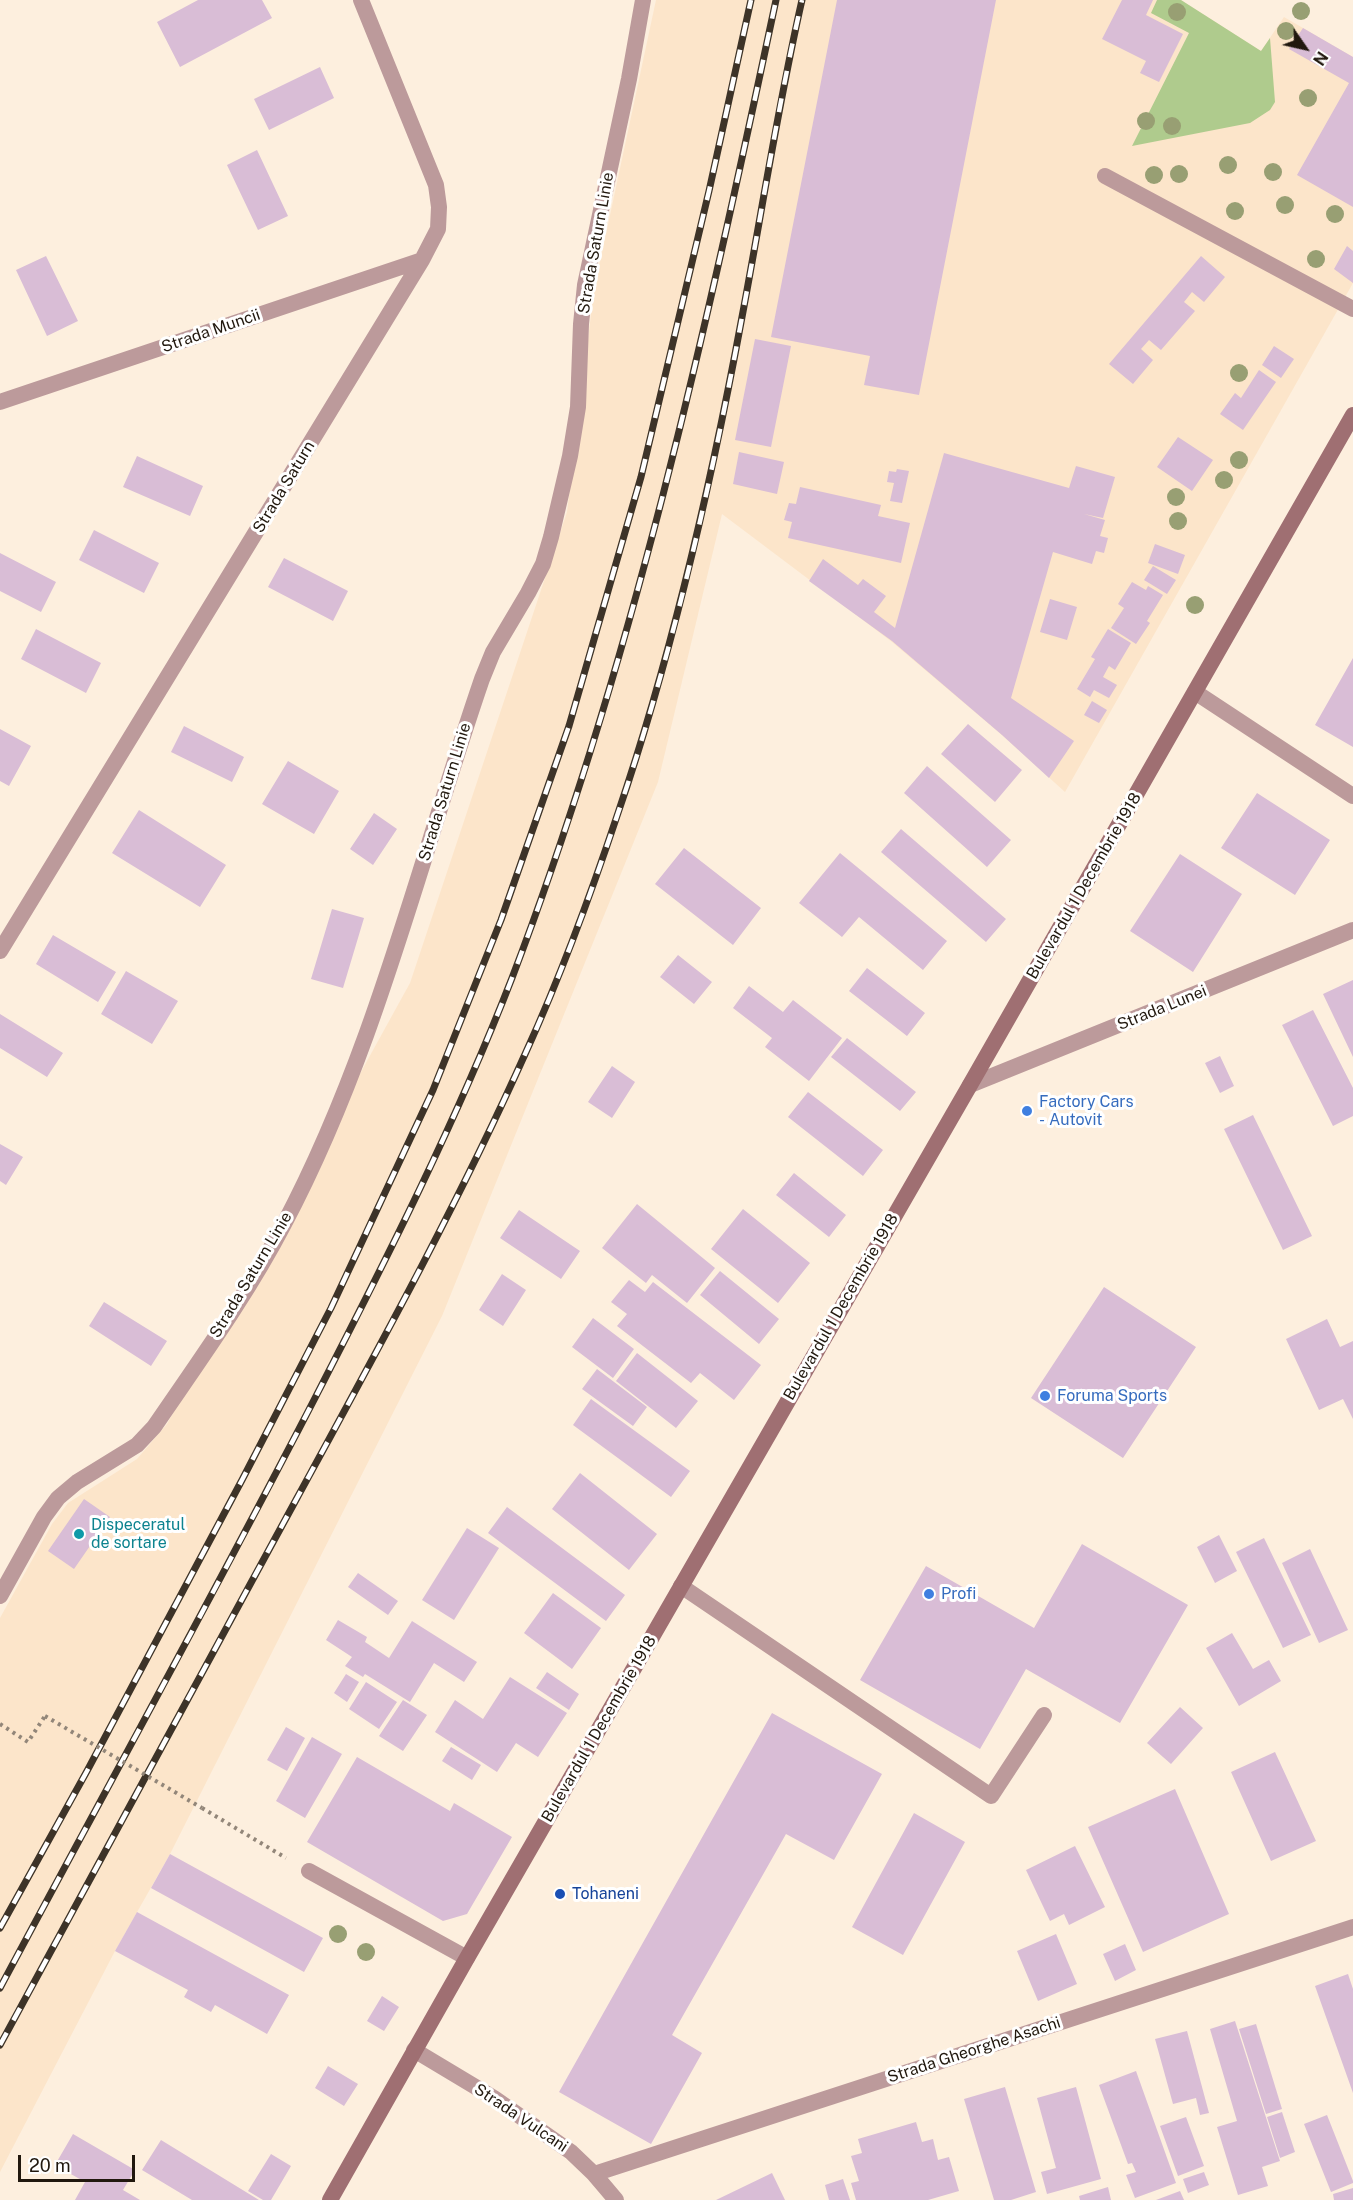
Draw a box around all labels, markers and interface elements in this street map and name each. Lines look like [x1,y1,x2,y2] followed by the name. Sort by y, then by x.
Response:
[1275,18,1335,78] north arrow
[1309,48,1332,69] text: N
[574,171,618,315] street label: Strada Saturn Linie
[159,305,263,357] street label: Strada Muncii
[249,438,319,536] street label: Strada Saturn
[415,721,475,863] street label: Strada Saturn Linie
[1023,789,1145,983] street label: Bulevardul 1 Decembrie 1918
[1115,981,1209,1035] street label: Strada Lunei
[1039,1092,1134,1130] place label: Factory Cars - Autovit
[1020,1104,1034,1118] marker: Factory Cars - Autovit
[206,1209,296,1341] street label: Strada Saturn Linie
[780,1210,902,1404] street label: Bulevardul 1 Decembrie 1918
[1057,1386,1167,1406] place label: Foruma Sports
[1038,1389,1052,1403] marker: Foruma Sports
[91,1515,185,1553] place label: Dispeceratul de sortare
[72,1527,86,1541] marker: Dispeceratul de sortare
[941,1584,976,1604] place label: Profi
[922,1587,936,1601] marker: Profi
[538,1632,660,1826] street label: Bulevardul 1 Decembrie 1918
[572,1884,639,1904] place label: Tohaneni
[553,1887,567,1901] marker: Tohaneni
[885,2013,1063,2087] street label: Strada Gheorghe Asachi
[470,2080,572,2156] street label: Strada Vulcani
[21,2143,138,2181] scale bar
[29,2155,71,2176] text: 20 m

